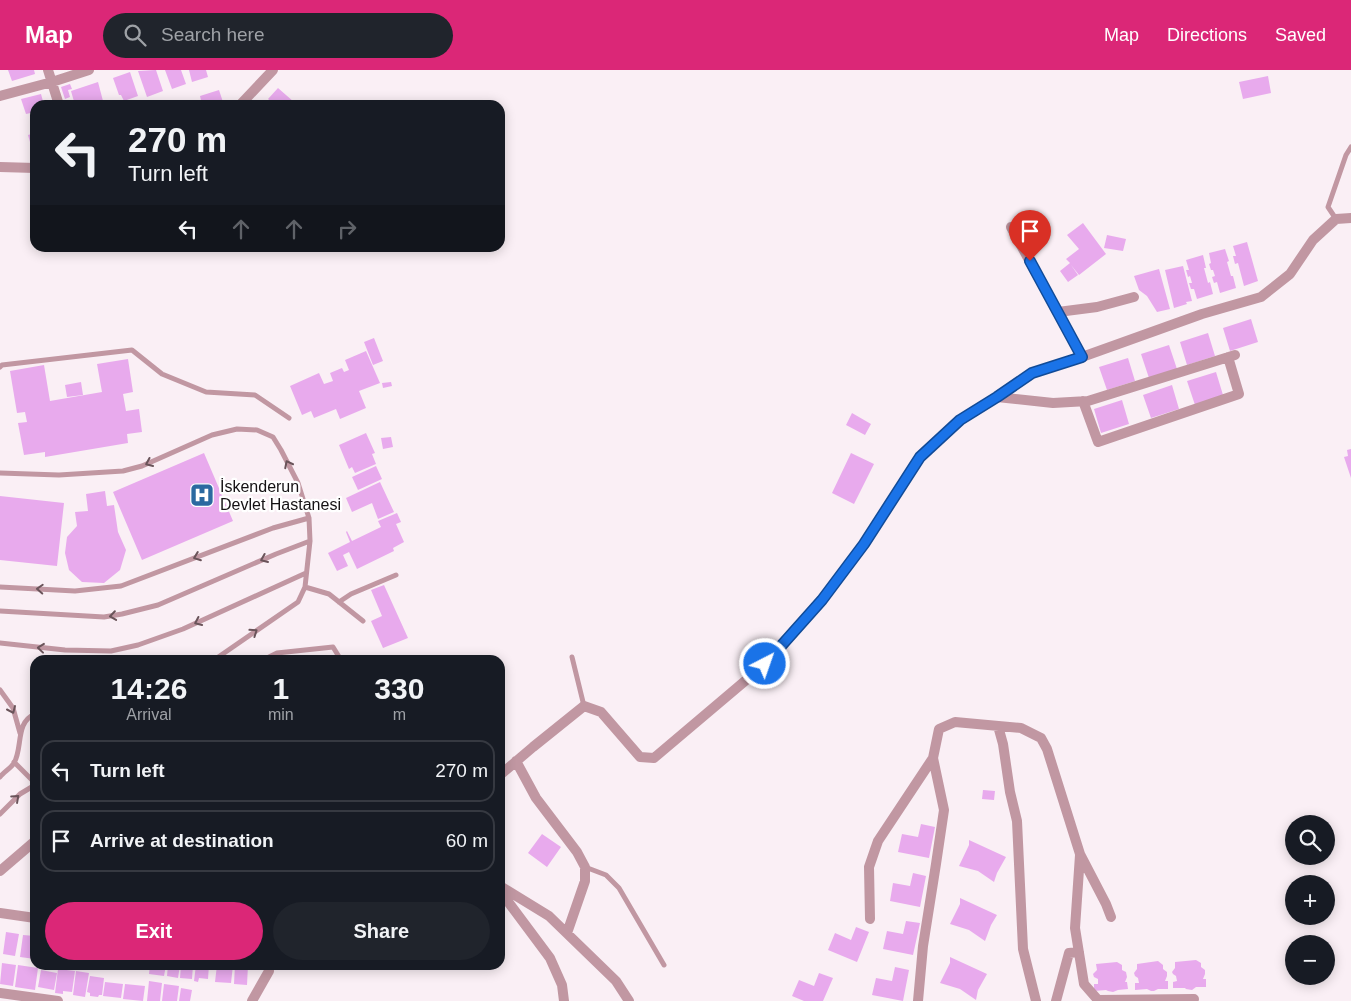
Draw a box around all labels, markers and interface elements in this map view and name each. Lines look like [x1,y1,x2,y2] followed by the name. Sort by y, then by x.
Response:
[103,13,453,58] search box
[25,21,73,48] text: Map
[121,21,149,49] icon: search
[161,24,265,45] text: Search here
[1104,25,1139,45] text: Map
[1167,25,1247,45] text: Directions
[1275,25,1326,45] text: Saved
[45,120,110,185] icon: left
[128,120,227,159] text: 270 m
[128,161,208,186] text: Turn left
[1009,210,1051,261] pin
[174,215,202,243] icon: left
[227,215,255,243] icon: ahead
[280,215,308,243] icon: ahead
[333,215,361,243] icon: right
[1016,217,1044,245] icon: arrive
[145,456,154,467] one-way arrow
[284,460,294,469] one-way arrow
[220,477,341,513] place label: İskenderun Devlet Hastanesi
[189,482,215,508] hospital icon: İskenderun Devlet Hastanesi
[193,551,201,561] one-way arrow
[260,552,269,563] one-way arrow
[36,584,44,595] one-way arrow
[108,610,116,621] one-way arrow
[194,616,203,626] one-way arrow
[248,629,257,638] one-way arrow
[738,637,790,689] position arrow
[36,643,44,654] one-way arrow
[111,672,187,705] text: 14:26
[272,672,289,705] text: 1
[374,672,424,705] text: 330
[6,705,17,714] one-way arrow
[126,706,172,723] text: Arrival
[268,706,294,723] text: min
[393,706,406,723] text: m
[47,757,75,785] icon: left
[90,760,165,781] text: Turn left
[435,760,488,781] text: 270 m
[11,795,20,804] one-way arrow
[1285,815,1335,985] map controls
[1285,815,1335,865] button: search
[47,827,75,855] icon: arrive
[90,830,274,851] text: Arrive at destination
[446,830,488,851] text: 60 m
[1285,875,1335,925] button: +
[45,902,263,960] button: Exit
[273,902,490,960] button: Share
[1285,935,1335,985] button: −

